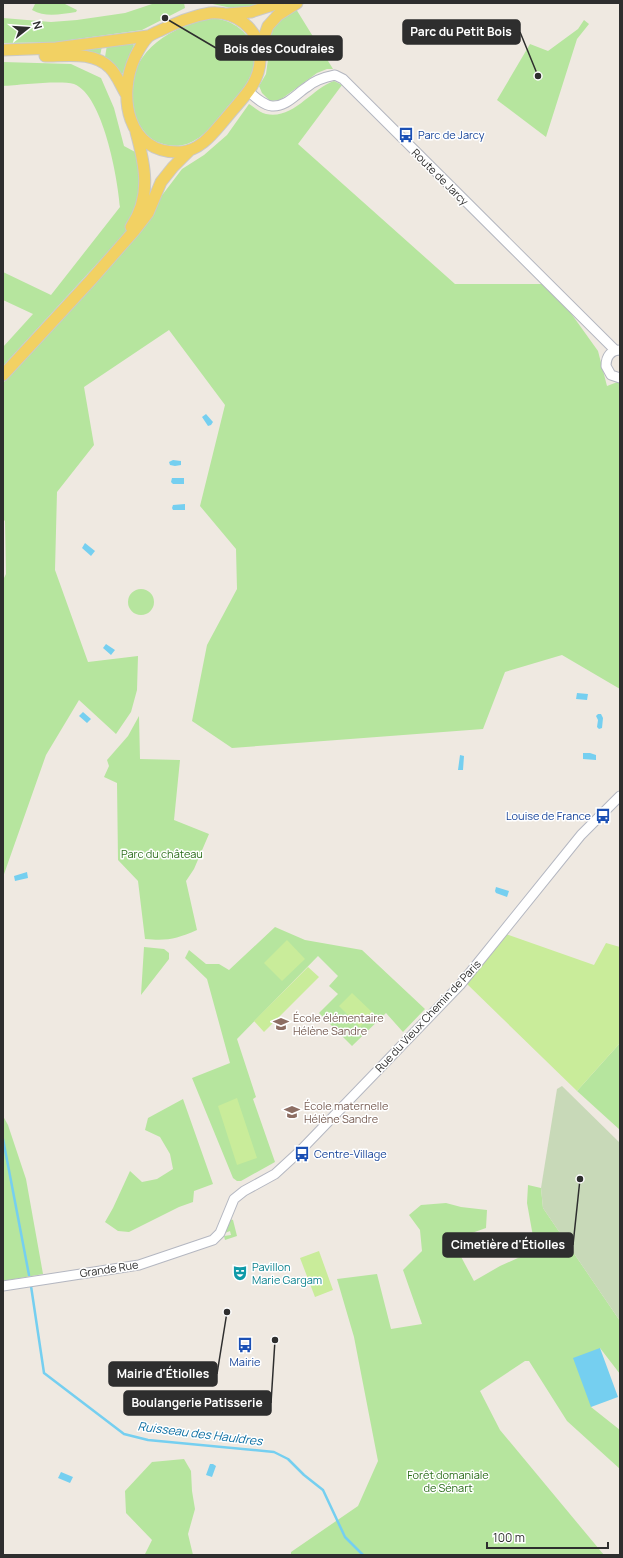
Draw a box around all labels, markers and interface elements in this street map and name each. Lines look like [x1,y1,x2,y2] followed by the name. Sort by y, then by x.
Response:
[8,8,48,48] north arrow
[30,19,46,31] text: N
[403,20,520,44] callout: Parc du Petit Bois
[410,23,512,40] text: Parc du Petit Bois
[216,36,342,60] callout: Bois des Coudraies
[224,40,335,57] text: Bois des Coudraies
[397,126,415,144] bus stop icon: Parc de Jarcy
[418,127,485,142] place label: Parc de Jarcy
[409,145,472,208] street label: Route de Jarcy
[594,807,612,825] bus stop icon: Louise de France
[506,808,592,823] place label: Louise de France
[121,846,203,861] park label: Parc du château
[371,956,484,1075] street label: Rue du Vieux Chemin de Paris
[293,1010,384,1038] place label: École élémentaire Hélène Sandre
[272,1015,290,1033] school or university icon: École élémentaire Hélène Sandre
[304,1098,389,1126] place label: École maternelle Hélène Sandre
[283,1103,301,1121] school or university icon: École maternelle Hélène Sandre
[293,1145,311,1163] bus stop icon: Centre-Village
[314,1146,387,1161] place label: Centre-Village
[443,1233,573,1257] callout: Cimetière d'Étiolles
[451,1236,566,1253] text: Cimetière d'Étiolles
[79,1256,140,1281] street label: Grande Rue
[252,1259,322,1287] place label: Pavillon Marie Gargam
[231,1264,249,1282] theatre icon: Pavillon Marie Gargam
[236,1336,254,1354] bus stop icon: Mairie
[230,1354,261,1369] place label: Mairie
[109,1362,217,1386] callout: Mairie d'Étiolles
[117,1365,210,1382] text: Mairie d'Étiolles
[124,1391,271,1415] callout: Boulangerie Patisserie
[131,1394,263,1411] text: Boulangerie Patisserie
[137,1417,265,1450] water label: Ruisseau des Hauldres
[407,1467,489,1495] park label: Forêt domaniale de Sénart
[487,1524,608,1550] scale bar
[493,1529,525,1546] text: 100 m

